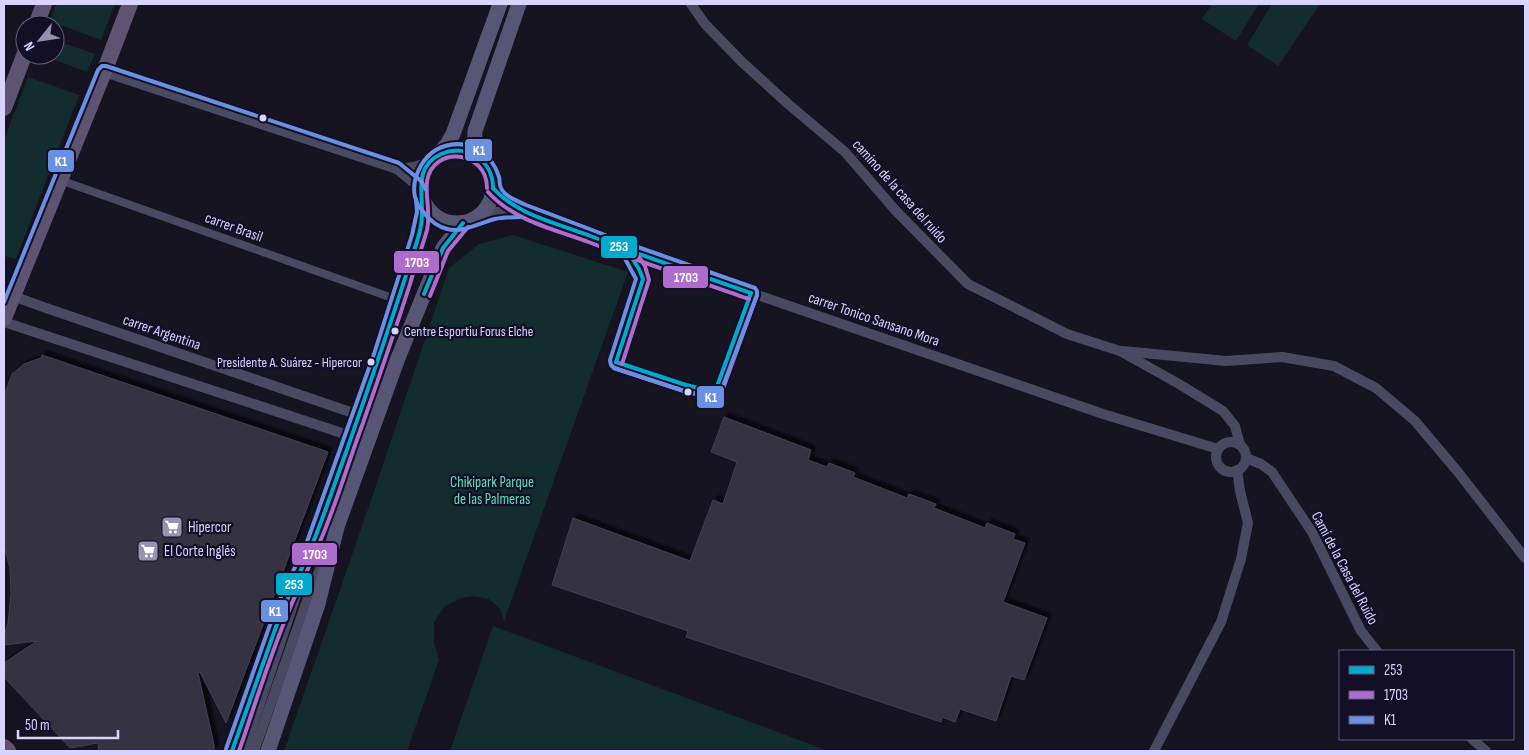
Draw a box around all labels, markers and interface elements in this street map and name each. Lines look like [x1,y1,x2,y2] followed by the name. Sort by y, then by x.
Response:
[15,15,65,65] north arrow
[20,39,38,54] text: N
[258,113,268,123] unlabelled marker
[848,136,951,247] street label: camino de la casa del ruido
[464,138,493,162] line badge: K1
[473,142,486,159] text: K1
[47,149,75,173] line badge: K1
[55,153,68,170] text: K1
[202,208,265,247] street label: carrer Brasil
[600,235,638,259] line badge: 253
[610,238,628,255] text: 253
[393,250,440,274] line badge: 1703
[405,254,429,271] text: 1703
[662,265,709,289] line badge: 1703
[674,269,698,286] text: 1703
[806,288,942,351] street label: carrer Tonico Sansano Mora
[120,310,204,355] street label: carrer Argentina
[404,323,533,340] place label: Centre Esportiu Forus Elche
[390,326,400,336] marker: Centre Esportiu Forus Elche
[217,354,362,371] place label: Presidente A. Suárez - Hipercor
[366,357,376,367] marker: Presidente A. Suárez - Hipercor
[696,385,725,409] line badge: K1
[683,387,693,397] unlabelled marker
[705,389,718,406] text: K1
[450,473,534,509] park label: Chikipark Parque de las Palmeras
[1307,508,1382,628] street label: Camí de la Casa del Ruïdo
[160,515,184,539] supermarket icon: Hipercor
[188,518,232,537] place label: Hipercor
[136,539,160,563] supermarket icon: El Corte Inglés
[164,542,236,561] place label: El Corte Inglés
[291,542,338,566] line badge: 1703
[303,546,327,563] text: 1703
[275,572,313,596] line badge: 253
[285,576,303,593] text: 253
[260,599,289,623] line badge: K1
[269,603,282,620] text: K1
[1339,650,1514,740] legend
[1384,661,1402,680] text: 253
[1384,686,1408,705] text: 1703
[18,708,118,740] scale bar
[1384,711,1397,730] text: K1
[25,716,50,735] text: 50 m

